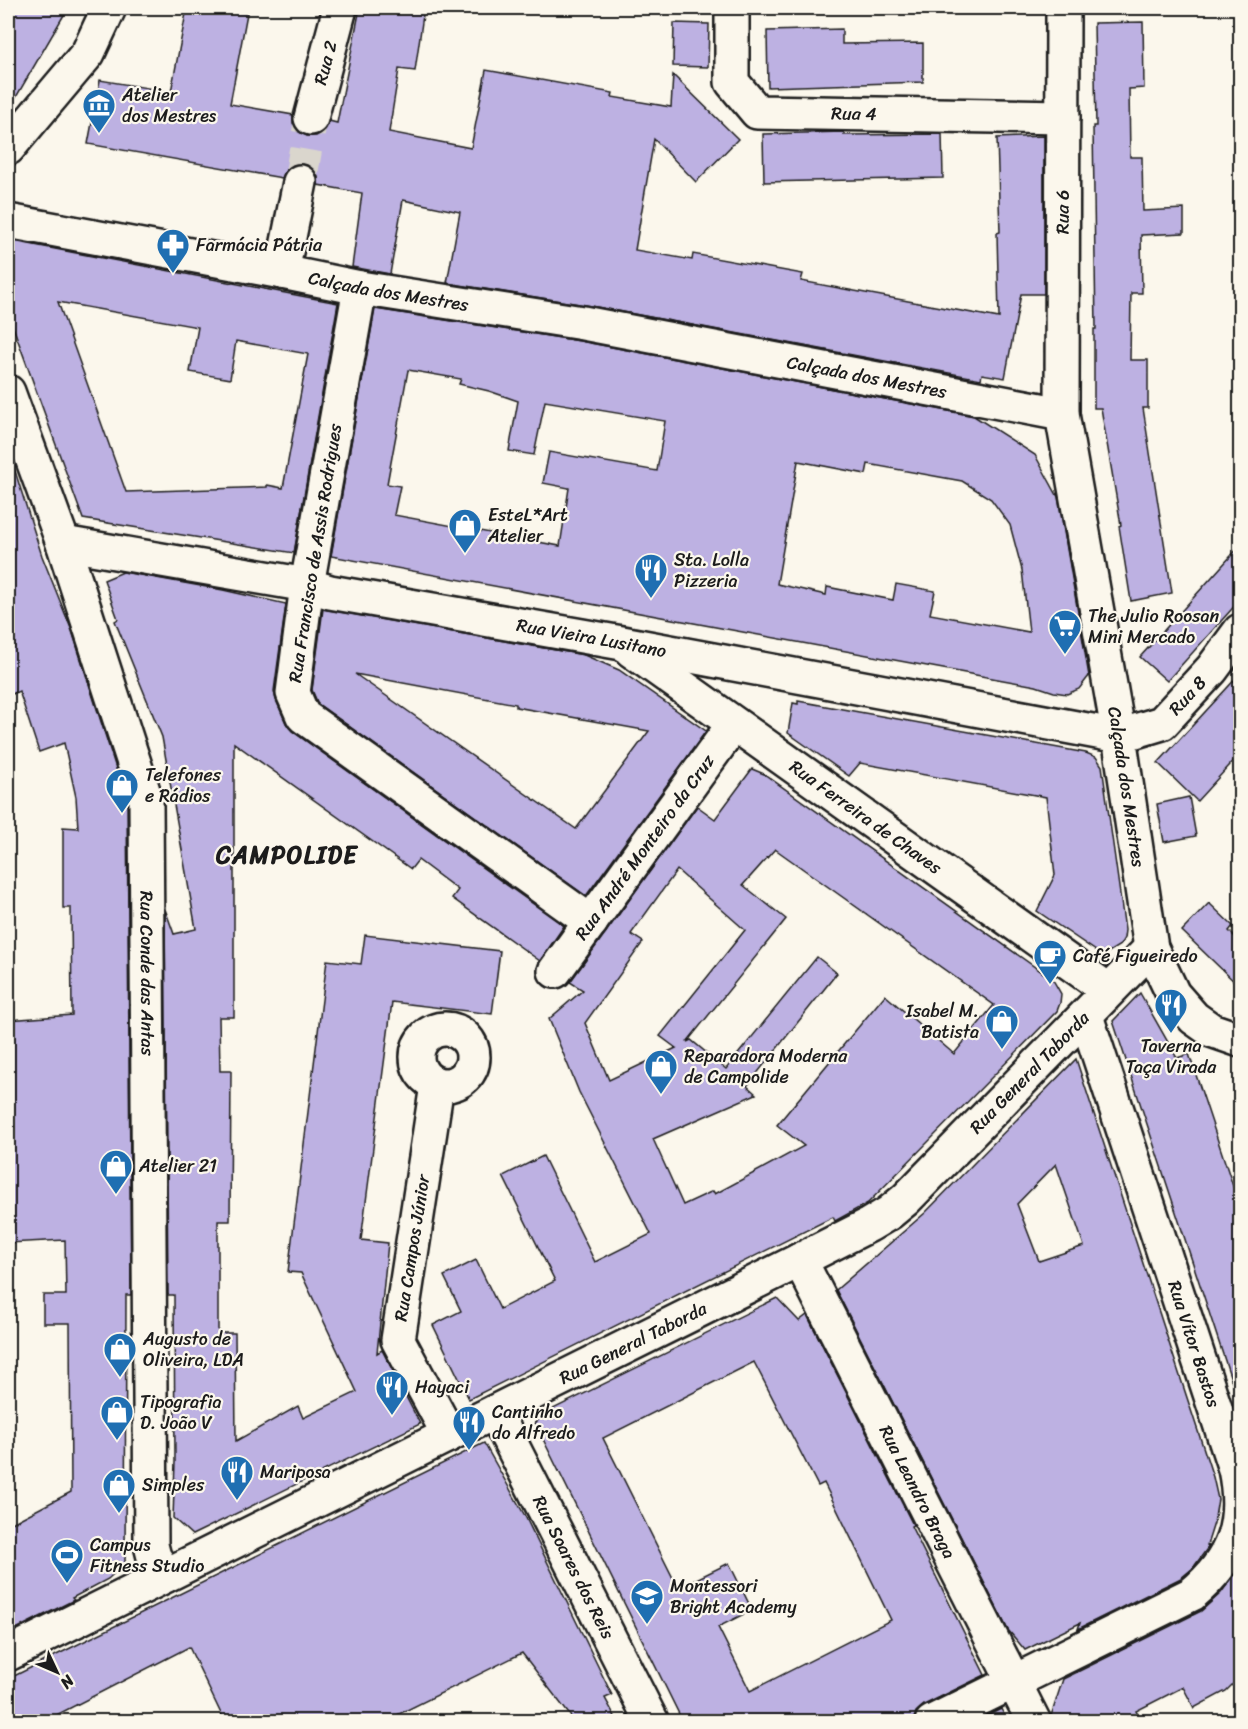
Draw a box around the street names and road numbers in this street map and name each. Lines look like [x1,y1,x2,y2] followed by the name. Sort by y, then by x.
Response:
[304,37,347,89] street label: Rua 2
[831,97,877,130] street label: Rua 4
[1046,190,1079,234] street label: Rua 6
[305,262,472,321] street label: Calçada dos Mestres
[784,346,950,408] street label: Calçada dos Mestres
[279,421,351,685] street label: Rua Francisco de Assis Rodrigues
[514,609,669,667] street label: Rua Vieira Lusitano
[1160,668,1215,723] street label: Rua 8
[1098,704,1155,870] street label: Calçada dos Mestres
[566,747,724,947] street label: Rua André Monteiro da Cruz
[782,751,949,883] street label: Rua Ferreira de Chaves
[131,890,164,1057] street label: Rua Conde das Antas
[961,1003,1098,1142] street label: Rua General Taborda
[385,1171,440,1324] street label: Rua Campos Júnior
[1158,1276,1230,1412] street label: Rua Vítor Bastos
[553,1292,713,1393] street label: Rua General Taborda
[870,1419,965,1565] street label: Rua Leandro Braga
[524,1489,624,1646] street label: Rua Soares dos Reis

